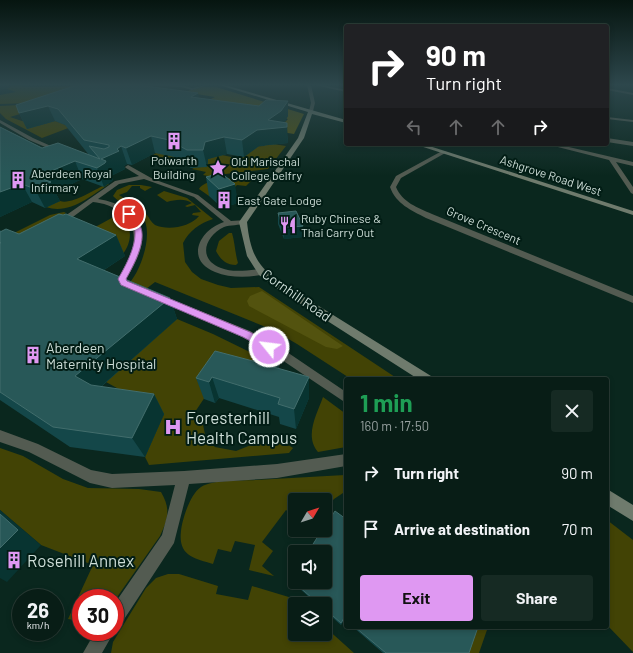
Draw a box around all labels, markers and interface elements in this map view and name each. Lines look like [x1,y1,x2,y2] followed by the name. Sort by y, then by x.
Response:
[426,38,486,72] text: 90 m
[360,40,412,92] icon: right
[426,72,502,94] text: Turn right
[403,116,425,138] icon: left
[445,116,467,138] icon: ahead
[487,116,509,138] icon: ahead
[529,116,551,138] icon: right
[164,131,184,151] building icon: Polwarth Building
[498,152,604,198] street label: Ashgrove Road West
[151,153,197,181] place label: Polwarth Building
[231,154,303,182] place label: Old Marischal College belfry
[208,158,228,178] place icon: Old Marischal College belfry
[31,166,112,194] place label: Aberdeen Royal Infirmary
[8,170,28,190] building icon: Aberdeen Royal Infirmary
[214,190,234,210] building icon: East Gate Lodge
[237,193,322,207] place label: East Gate Lodge
[112,197,146,231] pin
[118,203,140,225] icon: arrive
[445,203,523,247] street label: Grove Crescent
[301,211,381,239] place label: Ruby Chinese & Thai Carry Out
[278,215,298,235] restaurant icon: Ruby Chinese & Thai Carry Out
[259,265,335,325] street label: Cornhill Road
[248,326,290,368] position arrow
[46,339,156,372] place label: Aberdeen Maternity Hospital
[23,345,43,365] building icon: Aberdeen Maternity Hospital
[360,388,413,417] text: 1 min
[551,390,593,432] button: close
[186,407,297,447] place label: Foresterhill Health Campus
[163,417,183,437] hospital icon: Foresterhill Health Campus
[360,418,429,434] text: 160 m · 17:50
[360,462,382,484] icon: right
[394,464,459,482] text: Turn right
[561,464,593,482] text: 90 m
[288,493,332,537] north arrow
[288,493,332,641] map controls
[360,518,382,540] icon: arrive
[394,520,530,538] text: Arrive at destination
[562,520,593,538] text: 70 m
[288,545,332,589] button: sound
[4,550,24,570] building icon: Rosehill Annex
[27,550,134,570] place label: Rosehill Annex
[360,575,473,621] button: Exit
[481,575,593,621] button: Share
[72,589,124,641] speed limit sign: 30
[288,597,332,641] button: layers
[27,598,49,622] text: 26
[27,619,49,631] text: km/h

